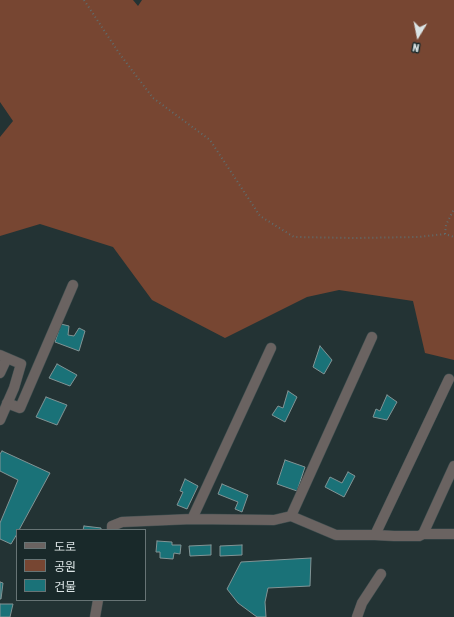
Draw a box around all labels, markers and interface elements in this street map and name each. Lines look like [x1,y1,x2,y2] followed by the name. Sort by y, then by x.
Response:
[398,16,438,56] north arrow
[412,41,420,54] text: N
[16,529,146,601] legend
[54,540,76,554] text: 도로
[54,560,76,574] text: 공원
[54,580,76,594] text: 건물

